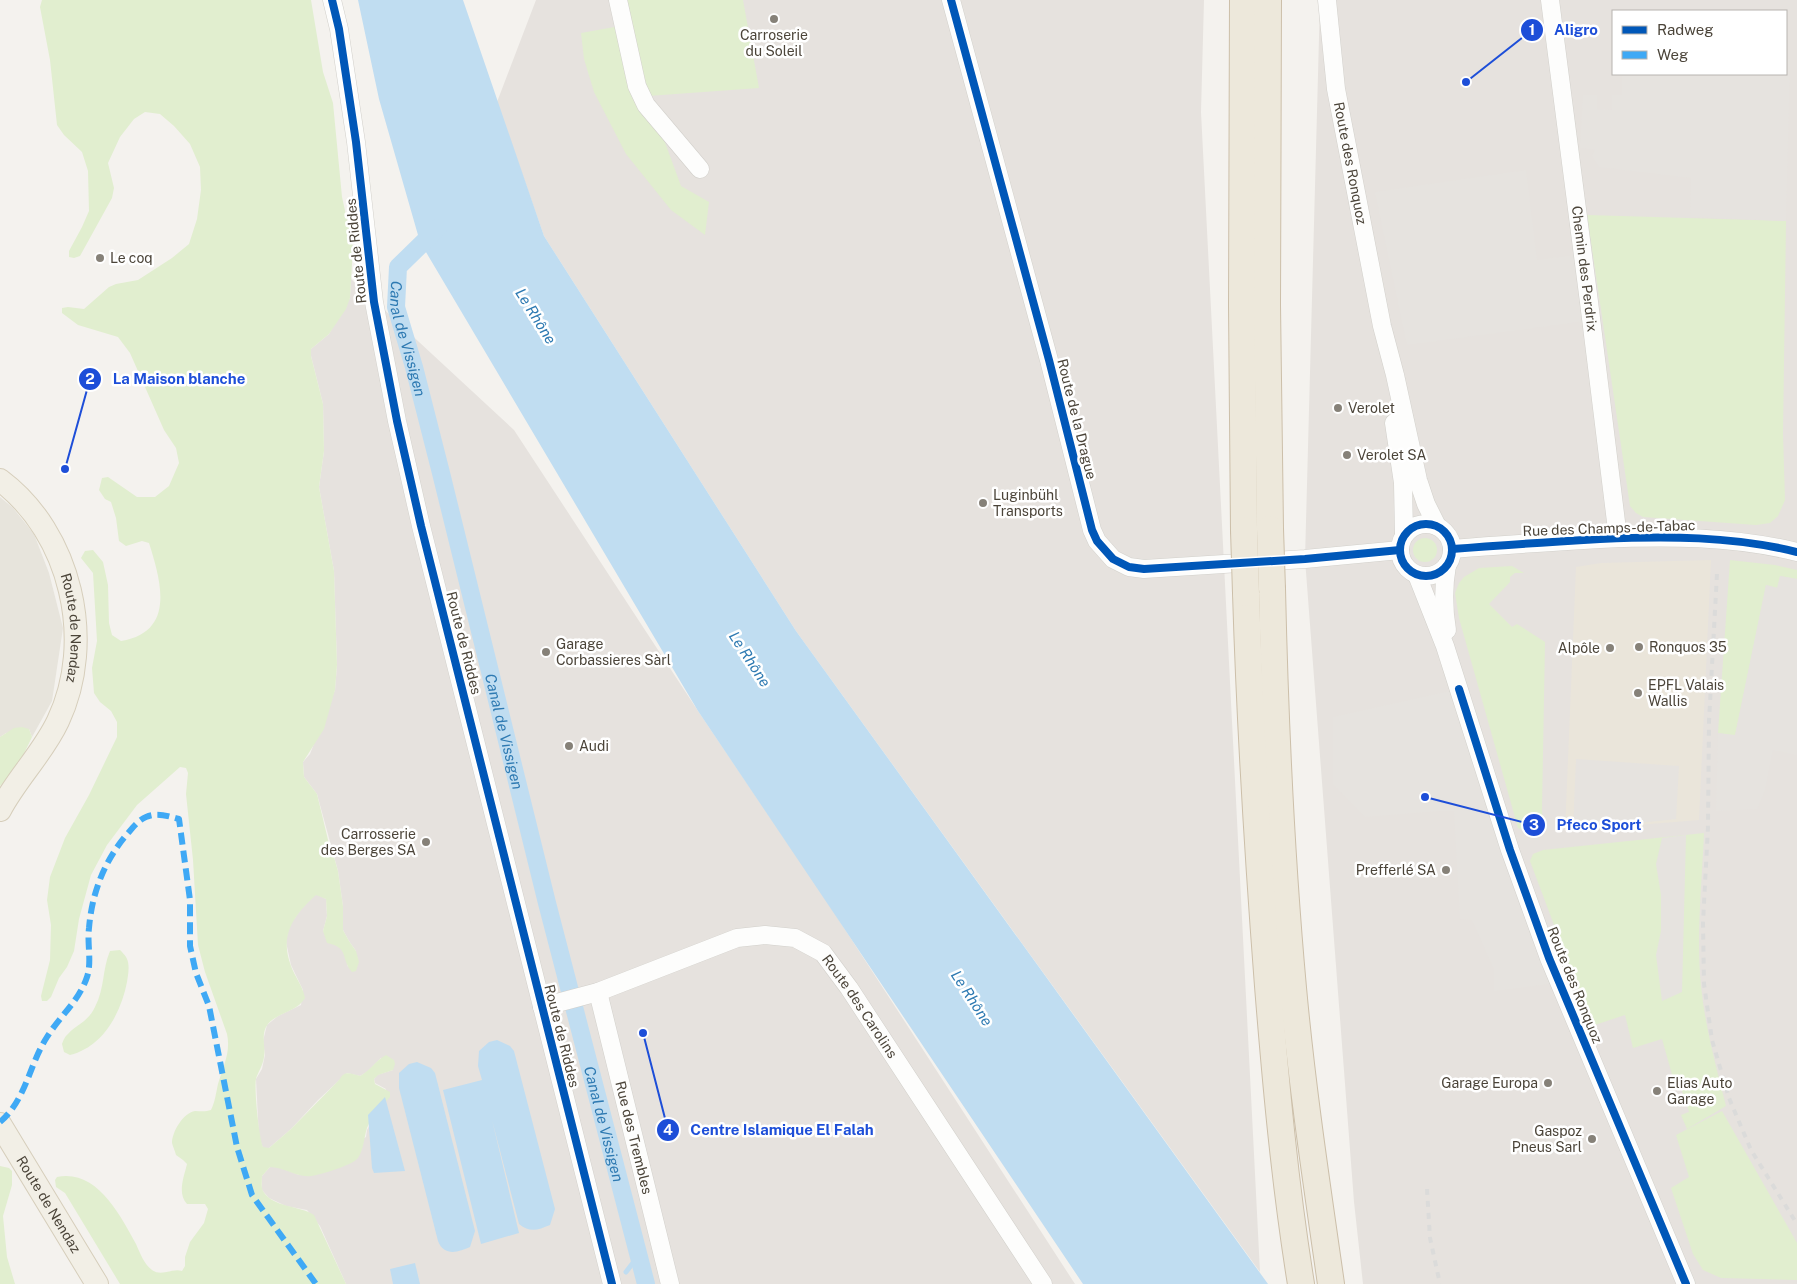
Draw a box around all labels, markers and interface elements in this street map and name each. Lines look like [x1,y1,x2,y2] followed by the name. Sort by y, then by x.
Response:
[1612,10,1787,75] legend
[768,13,780,25] marker: Carroserie du Soleil
[1519,15,1608,45] callout: Aligro
[1529,21,1535,38] text: 1
[1554,21,1598,38] text: Aligro
[1657,21,1714,38] text: Radweg
[740,27,808,59] place label: Carroserie du Soleil
[1657,46,1688,63] text: Weg
[1331,100,1370,226] street label: Route des Ronquoz
[343,198,369,304] street label: Route de Riddes
[1569,205,1601,333] street label: Chemin des Perdrix
[110,250,153,266] place label: Le coq
[94,252,106,264] marker: Le coq
[388,280,430,398] water label: Canal de Vissigen
[512,285,560,347] water label: Le Rhône
[1054,357,1100,481] street label: Route de la Drague
[77,364,255,394] callout: La Maison blanche
[85,370,95,387] text: 2
[113,370,245,387] text: La Maison blanche
[1348,400,1395,416] place label: Verolet
[1332,402,1344,414] marker: Verolet
[1357,447,1426,463] place label: Verolet SA
[1341,449,1353,461] marker: Verolet SA
[993,487,1063,519] place label: Luginbühl Transports
[977,497,989,509] marker: Luginbühl Transports
[1522,517,1696,539] street label: Rue des Champs-de-Tabac
[58,571,84,684] street label: Route de Nendaz
[443,590,485,696] street label: Route de Riddes
[726,628,774,690] water label: Le Rhône
[556,636,671,668] place label: Garage Corbassieres Sàrl
[1649,639,1727,655] place label: Ronquos 35
[1558,640,1600,656] place label: Alpôle
[1633,641,1645,653] marker: Ronquos 35
[1604,642,1616,654] marker: Alpôle
[540,646,552,658] marker: Garage Corbassieres Sàrl
[482,672,527,791] water label: Canal de Vissigen
[1648,677,1724,709] place label: EPFL Valais Wallis
[1632,687,1644,699] marker: EPFL Valais Wallis
[579,738,609,754] place label: Audi
[563,740,575,752] marker: Audi
[1521,810,1651,840] callout: Pfeco Sport
[1529,816,1539,833] text: 3
[1557,816,1642,833] text: Pfeco Sport
[321,826,416,858] place label: Carrosserie des Berges SA
[420,836,432,848] marker: Carrosserie des Berges SA
[1356,862,1436,878] place label: Prefferlé SA
[1440,864,1452,876] marker: Prefferlé SA
[1544,924,1606,1046] street label: Route des Ronquoz
[819,951,901,1061] street label: Route des Carolins
[948,967,996,1029] water label: Le Rhône
[541,983,583,1089] street label: Route de Riddes
[581,1064,628,1183] water label: Canal de Vissigen
[1441,1075,1538,1091] place label: Garage Europa
[1667,1075,1732,1107] place label: Elias Auto Garage
[1542,1077,1554,1089] marker: Garage Europa
[612,1080,656,1196] street label: Rue des Trembles
[1651,1085,1663,1097] marker: Elias Auto Garage
[655,1115,884,1145] callout: Centre Islamique El Falah
[663,1121,673,1138] text: 4
[690,1121,874,1138] text: Centre Islamique El Falah
[1512,1123,1582,1155] place label: Gaspoz Pneus Sarl
[1586,1133,1598,1145] marker: Gaspoz Pneus Sarl
[13,1153,84,1256] street label: Route de Nendaz

